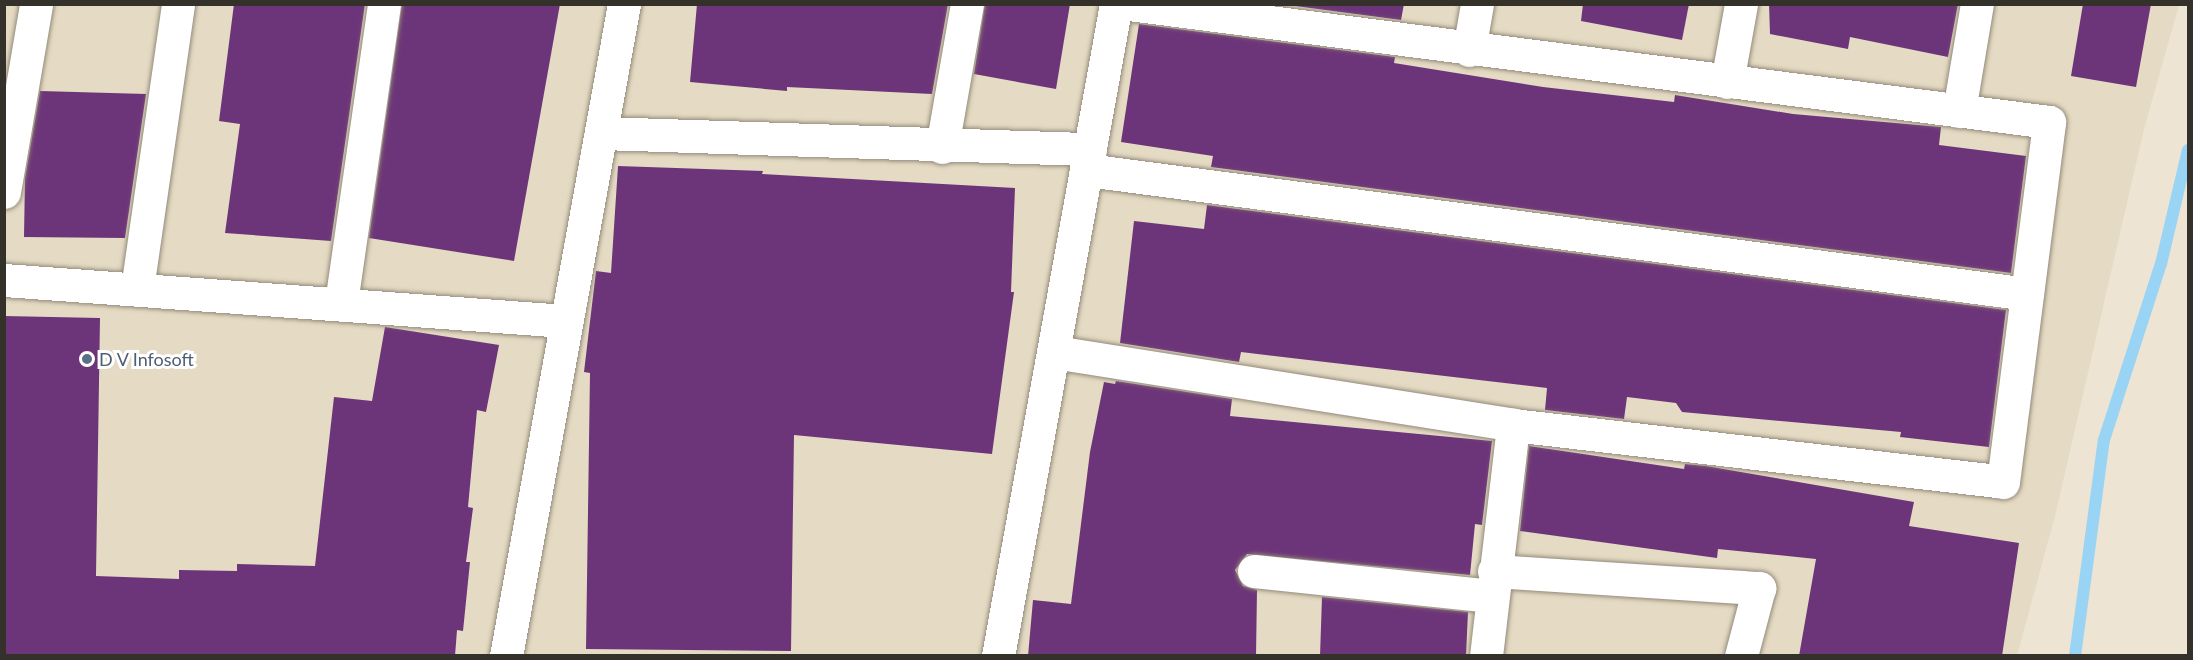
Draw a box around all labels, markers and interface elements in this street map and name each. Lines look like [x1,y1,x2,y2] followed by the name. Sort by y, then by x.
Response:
[99,348,195,370] place label: D V Infosoft
[80,352,94,366] marker: D V Infosoft

